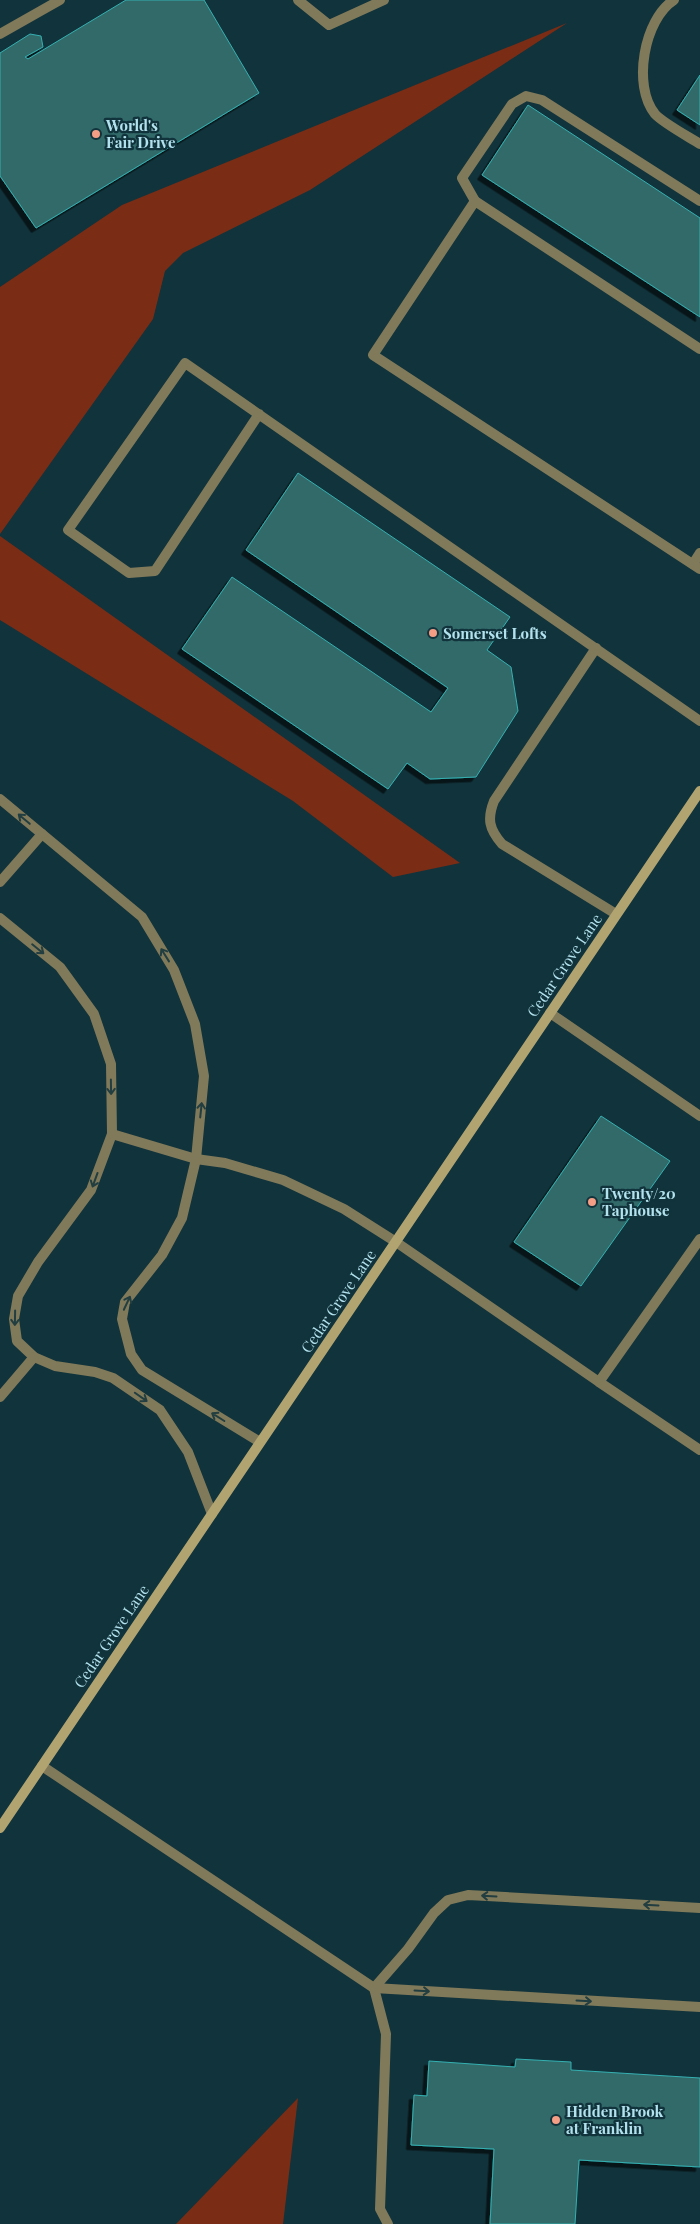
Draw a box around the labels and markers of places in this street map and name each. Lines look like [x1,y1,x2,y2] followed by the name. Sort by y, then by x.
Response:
[105,115,176,152] place label: World's Fair Drive
[90,128,102,140] marker: World's Fair Drive
[443,623,547,643] place label: Somerset Lofts
[427,627,439,639] marker: Somerset Lofts
[602,1183,676,1220] place label: Twenty/20 Taphouse
[586,1196,598,1208] marker: Twenty/20 Taphouse
[566,2101,663,2138] place label: Hidden Brook at Franklin
[550,2114,562,2126] marker: Hidden Brook at Franklin

